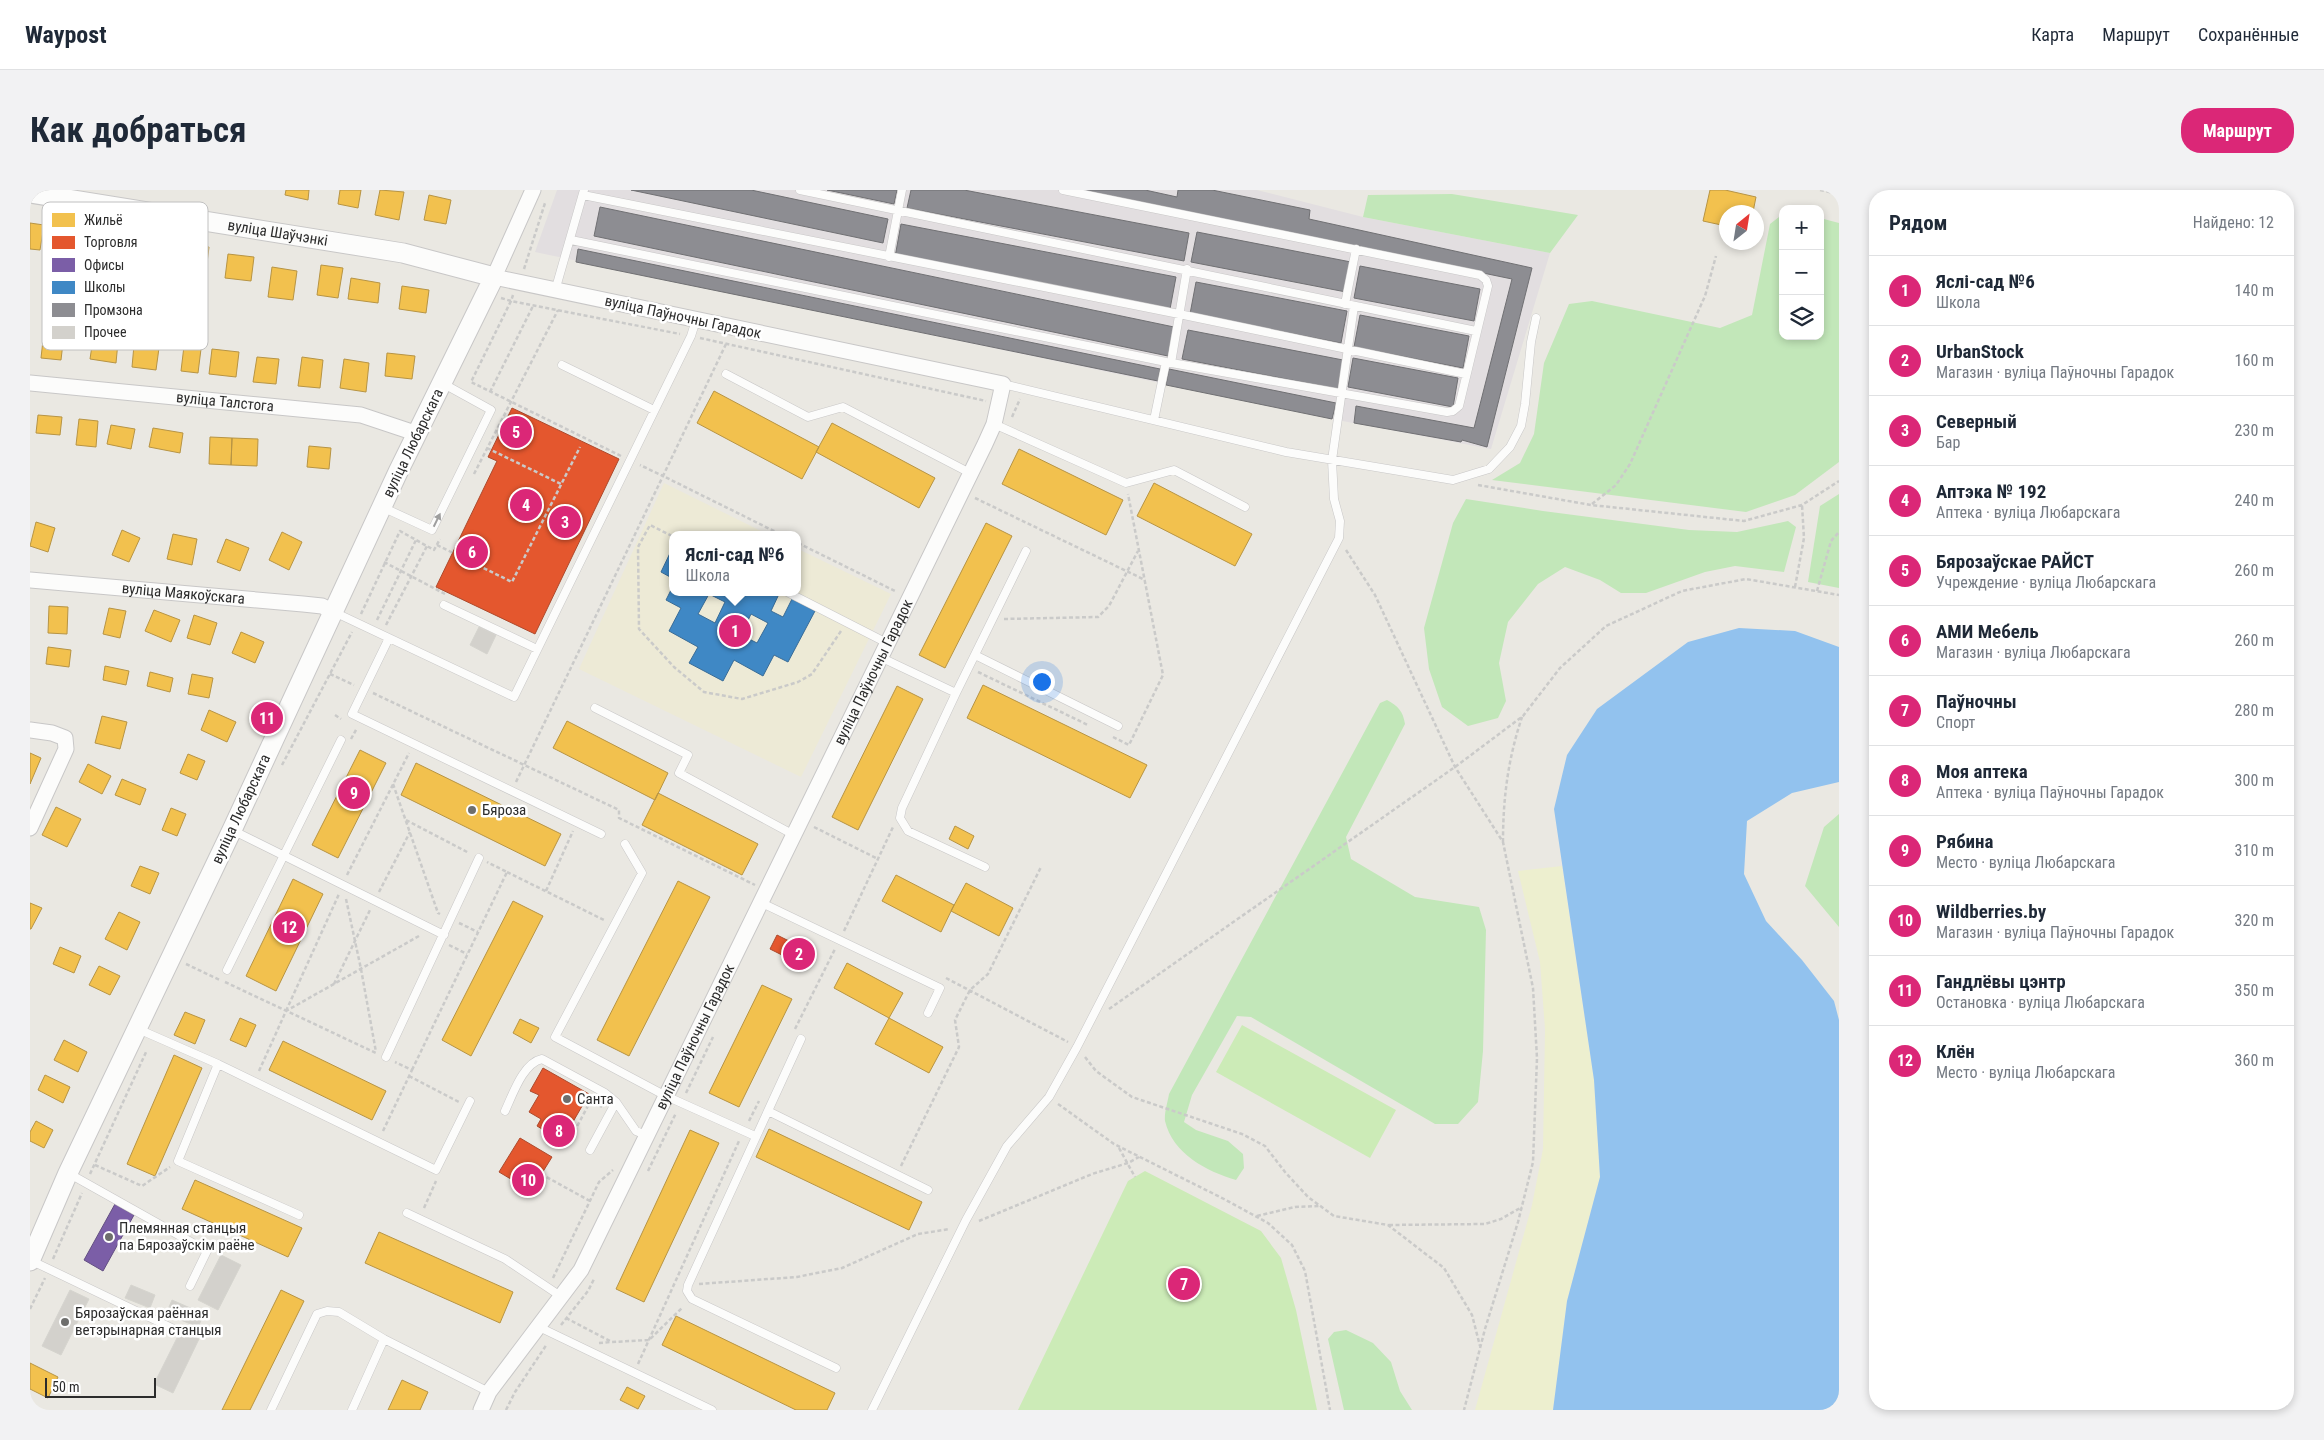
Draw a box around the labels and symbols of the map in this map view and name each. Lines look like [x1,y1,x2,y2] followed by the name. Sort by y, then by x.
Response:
[42,202,208,350] legend
[1719,205,1764,250] north arrow
[84,212,123,228] text: Жильё
[226,216,329,250] street label: вуліца Шаўчэнкі
[84,234,138,250] text: Торговля
[84,257,124,273] text: Офисы
[84,279,126,295] text: Школы
[603,292,763,342] street label: вуліца Паўночны Гарадок
[84,302,143,318] text: Промзона
[84,324,127,340] text: Прочее
[379,386,447,500] street label: вуліца Любарскага
[175,388,275,416] street label: вуліца Талстога
[500,413,532,451] pin: 5
[510,486,542,524] pin: 4
[549,503,581,541] pin: 3
[433,513,441,527] one-way arrow
[456,533,488,571] pin: 6
[121,579,246,608] street label: вуліца Маякоўскага
[830,596,917,748] street label: вуліца Паўночны Гарадок
[719,612,751,650] pin: 1
[1029,669,1055,695] your location
[251,699,283,737] pin: 11
[208,751,274,867] street label: вуліца Любарскага
[338,774,370,812] pin: 9
[482,801,526,819] place label: Бяроза
[466,804,478,816] marker: Бяроза
[273,908,305,946] pin: 12
[783,935,815,973] pin: 2
[652,961,738,1113] street label: вуліца Паўночны Гарадок
[577,1090,614,1108] place label: Санта
[561,1093,573,1105] marker: Санта
[543,1112,575,1150] pin: 8
[512,1161,544,1199] pin: 10
[119,1219,255,1254] place label: Племянная станцыя па Бярозаўскім раёне
[103,1231,115,1243] marker: Племянная станцыя па Бярозаўскім раёне
[1168,1265,1200,1303] pin: 7
[75,1304,222,1339] place label: Бярозаўская раённая ветэрынарная станцыя
[59,1316,71,1328] marker: Бярозаўская раённая ветэрынарная станцыя
[45,1375,156,1398] scale bar

